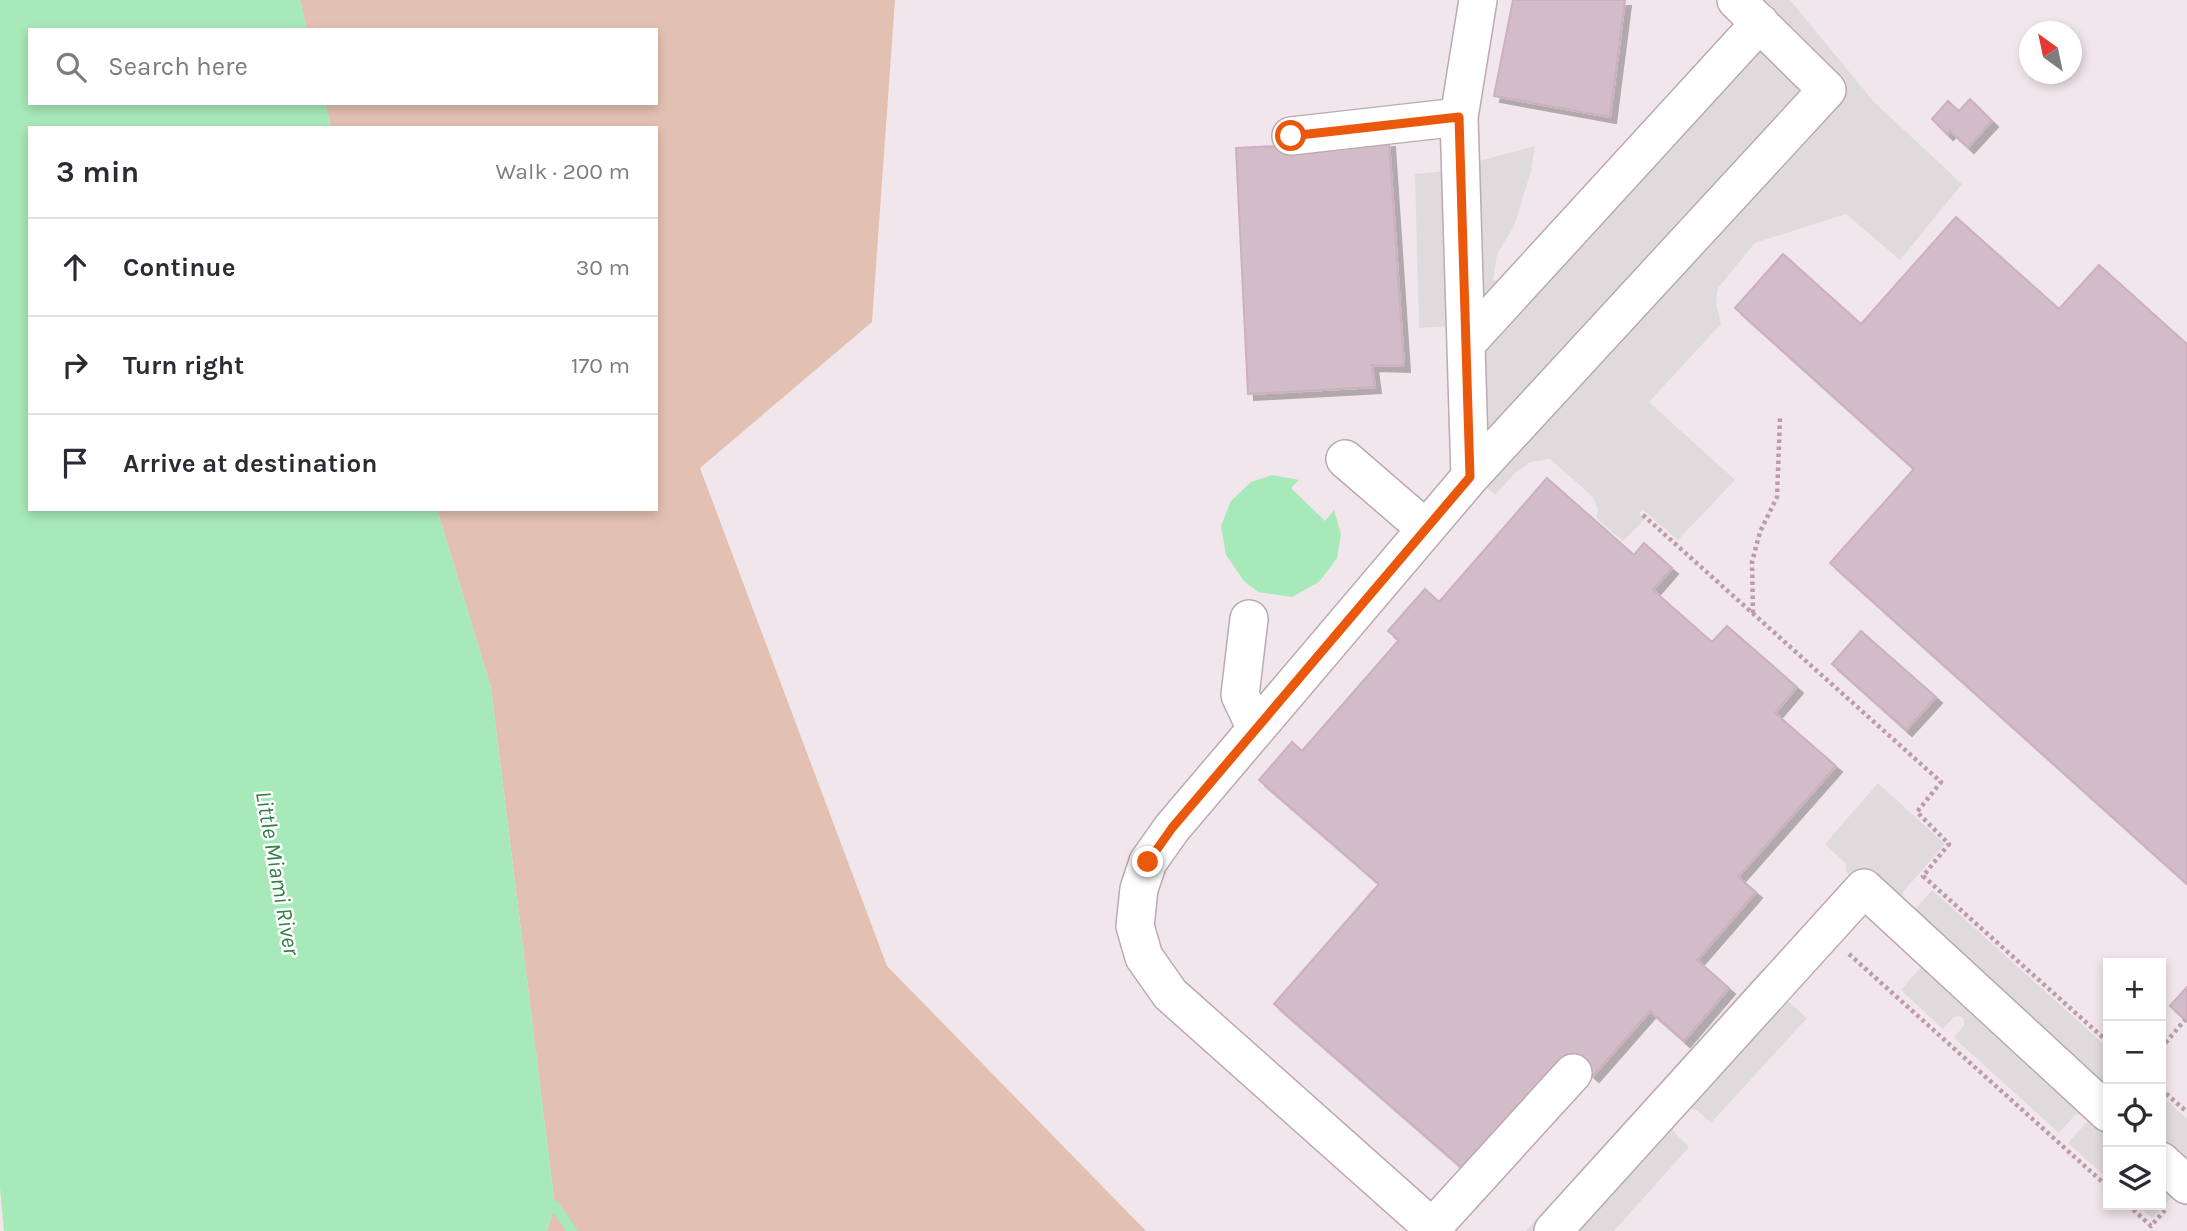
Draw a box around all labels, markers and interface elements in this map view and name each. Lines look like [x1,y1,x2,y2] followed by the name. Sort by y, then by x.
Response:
[2019,21,2082,84] north arrow
[28,28,658,105] search box
[52,48,90,86] icon: search
[108,51,248,82] text: Search here
[1275,120,1306,151] route start
[56,154,139,190] text: 3 min
[495,158,630,185] text: Walk · 200 m
[56,248,94,286] icon: ahead
[123,252,235,283] text: Continue
[576,254,630,281] text: 30 m
[56,346,94,384] icon: right
[123,350,244,381] text: Turn right
[571,352,630,379] text: 170 m
[56,444,94,482] icon: arrive
[123,448,377,479] text: Arrive at destination
[250,789,305,958] water label: Little Miami River
[1132,846,1163,877] route end
[2103,958,2166,1210] map controls
[2103,958,2166,1021] button: +
[2103,1021,2166,1084] button: −
[2103,1084,2166,1147] button: locate
[2103,1147,2166,1210] button: layers

